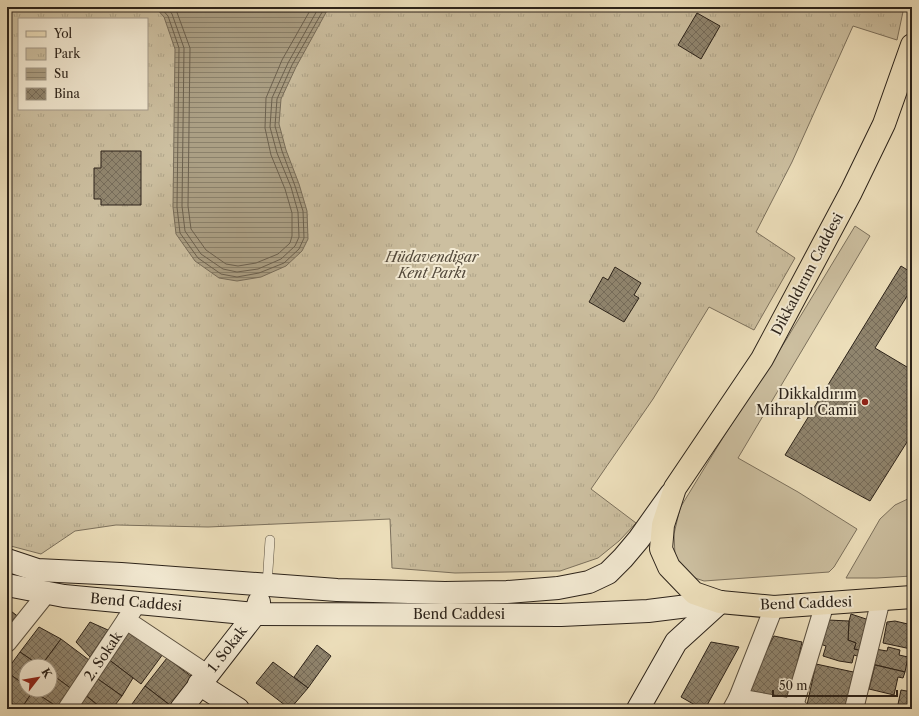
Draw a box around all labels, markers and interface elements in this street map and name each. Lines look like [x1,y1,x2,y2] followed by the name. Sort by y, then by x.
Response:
[18,18,148,110] legend
[53,26,72,41] text: Yol
[54,46,81,61] text: Park
[54,66,69,81] text: Su
[54,86,81,101] text: Bina
[767,210,847,338] street label: Dikkaldırım Caddesi
[384,248,480,282] park label: Hüdavendigar Kent Parkı
[756,385,857,419] place label: Dikkaldırım Mihraplı Camii
[860,397,870,407] marker: Dikkaldırım Mihraplı Camii
[89,589,183,615] street label: Bend Caddesi
[760,592,852,614] street label: Bend Caddesi
[413,605,505,623] street label: Bend Caddesi
[203,622,251,676] street label: 1. Sokak
[80,627,127,684] street label: 2. Sokak
[18,658,58,698] north arrow
[38,665,55,681] text: K
[773,672,897,698] scale bar
[779,678,808,693] text: 50 m

